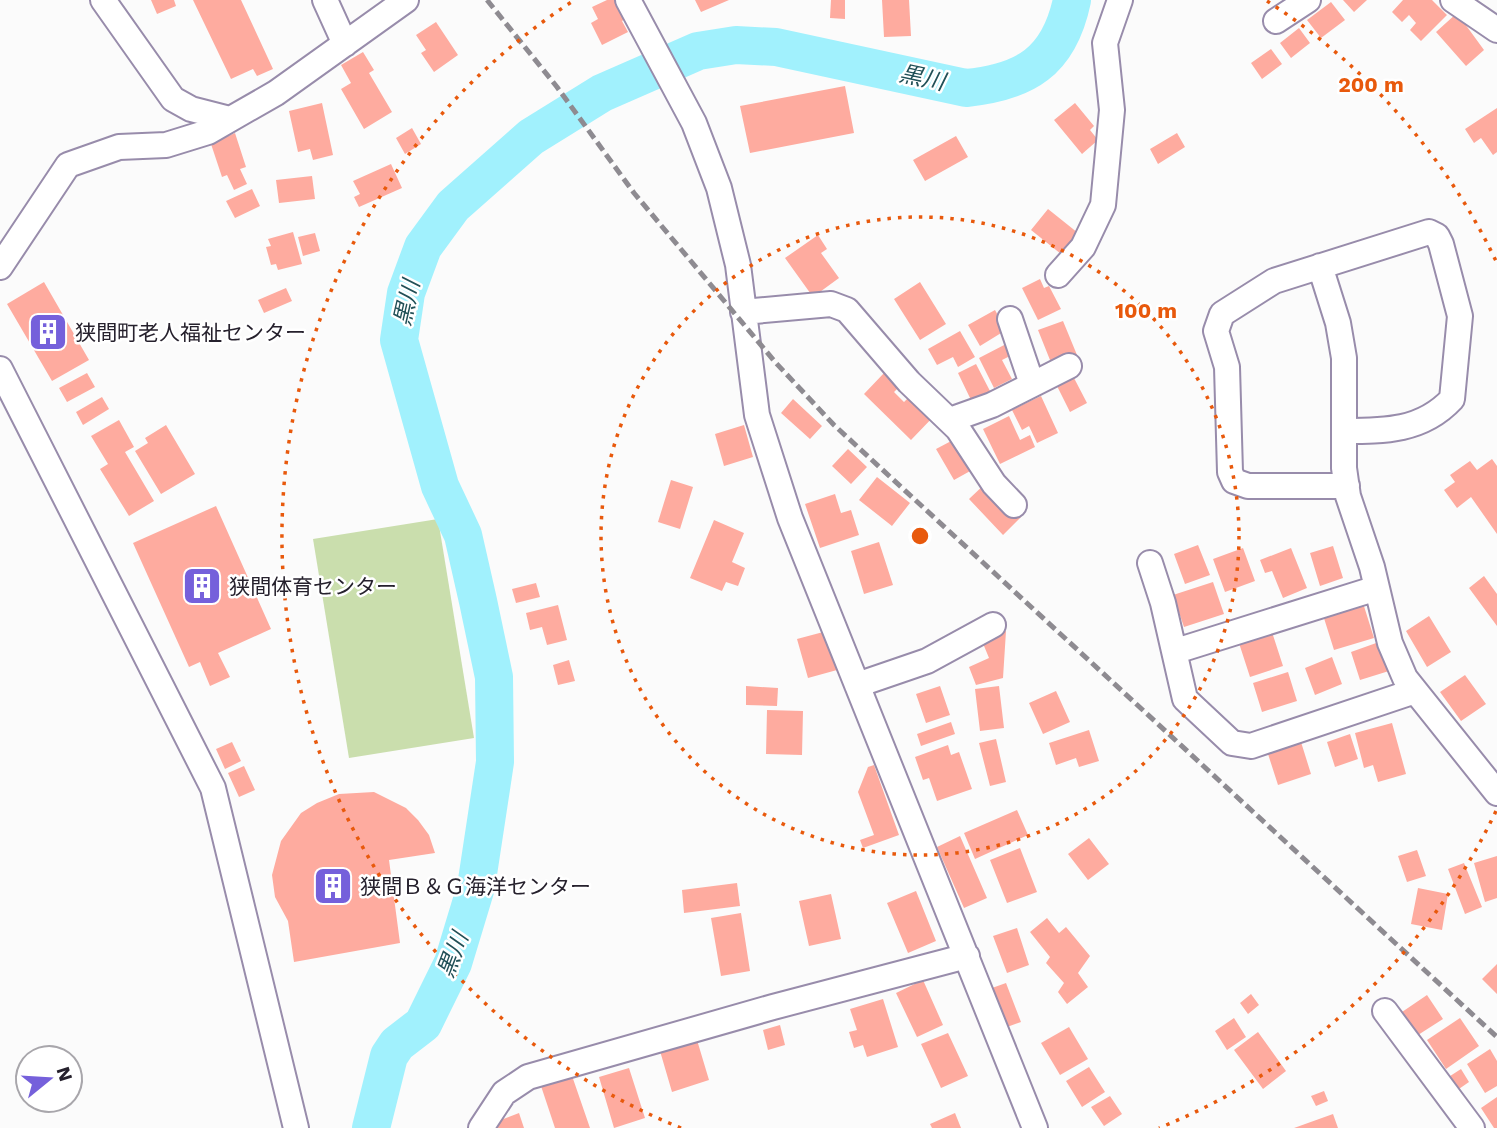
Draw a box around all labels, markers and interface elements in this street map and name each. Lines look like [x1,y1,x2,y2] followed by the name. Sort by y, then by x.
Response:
[897,60,950,97] water label: 黒川
[1338,72,1404,97] text: 200 m
[389,275,426,328] water label: 黒川
[1115,298,1177,323] text: 100 m
[27,311,69,353] building icon: 狭間町老人福祉センター
[75,320,306,345] place label: 狭間町老人福祉センター
[908,524,932,548] centre of rings
[181,565,223,607] building icon: 狭間体育センター
[229,574,397,599] place label: 狭間体育センター
[312,865,354,907] building icon: 狭間Ｂ＆Ｇ海洋センター
[360,874,591,899] place label: 狭間Ｂ＆Ｇ海洋センター
[432,926,475,981] water label: 黒川
[14,1044,84,1114] north arrow
[52,1064,78,1084] text: N

